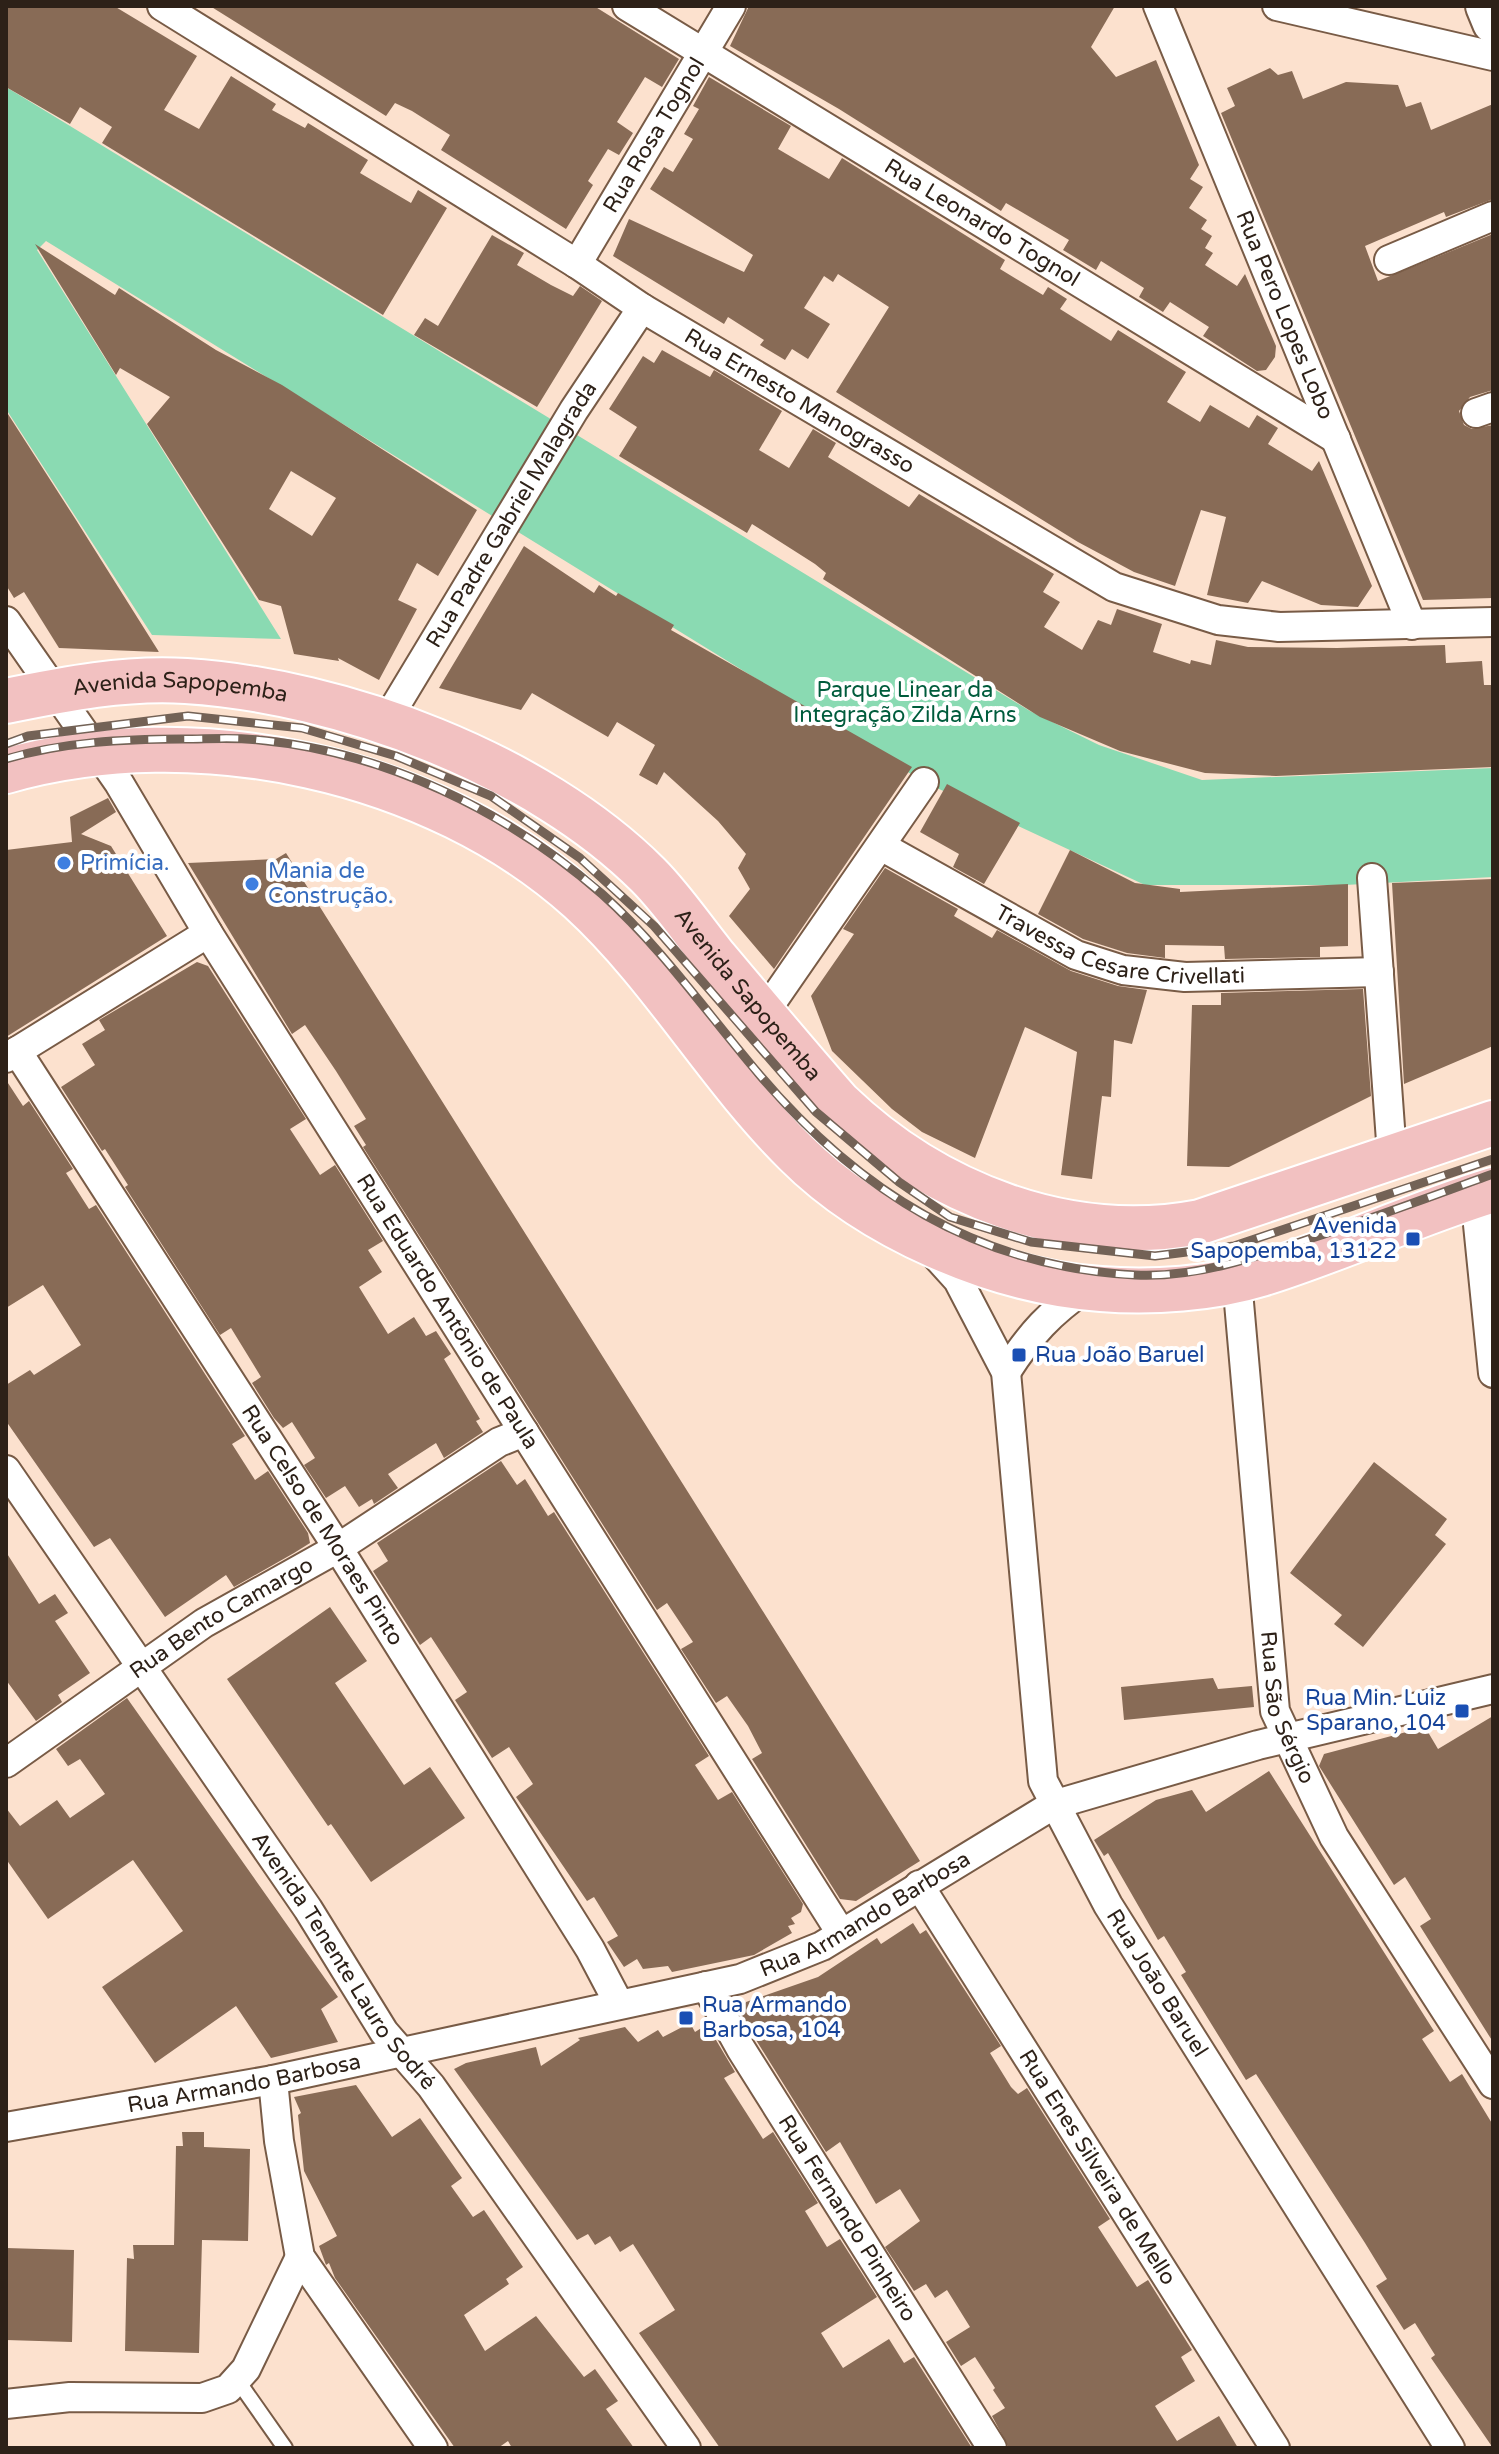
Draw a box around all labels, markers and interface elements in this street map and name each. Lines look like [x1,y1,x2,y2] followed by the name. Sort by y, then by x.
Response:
[597,53,710,218] street label: Rua Rosa Tognol
[880,153,1084,292] street label: Rua Leonardo Tognol
[1230,207,1339,423] street label: Rua Pero Lopes Lobo
[680,323,919,479] street label: Rua Ernesto Manograsso
[421,376,602,652] street label: Rua Padre Gabriel Malagrada
[71,667,290,708] street label: Avenida Sapopemba
[793,677,1017,728] park label: Parque Linear da Integração Zilda Arns
[80,850,169,876] place label: Primícia.
[55,854,73,872] marker: Primícia.
[268,858,393,909] place label: Mania de Construção.
[243,875,261,893] marker: Mania de Construção.
[991,899,1245,990] street label: Travessa Cesare Crivellati
[669,903,827,1086] street label: Avenida Sapopemba
[351,1169,544,1454] street label: Rua Eduardo Antônio de Paula
[1191,1213,1397,1264] place label: Avenida Sapopemba, 13122
[1404,1230,1422,1248] marker: Avenida Sapopemba, 13122
[1035,1342,1205,1368] place label: Rua João Baruel
[1010,1346,1028,1364] marker: Rua João Baruel
[236,1400,409,1650] street label: Rua Celso de Moraes Pinto
[125,1552,318,1684] street label: Rua Bento Camargo
[1255,1630,1320,1788] street label: Rua São Sérgio
[1305,1685,1446,1736] place label: Rua Min. Luiz Sparano, 104
[1453,1702,1471,1720] marker: Rua Min. Luiz Sparano, 104
[246,1827,441,2095] street label: Avenida Tenente Lauro Sodré
[756,1846,975,1983] street label: Rua Armando Barbosa
[1101,1904,1213,2062] street label: Rua João Baruel
[702,1992,847,2043] place label: Rua Armando Barbosa, 104
[677,2009,695,2027] marker: Rua Armando Barbosa, 104
[1013,2045,1182,2290] street label: Rua Enes Silveira de Mello
[125,2048,363,2118] street label: Rua Armando Barbosa
[773,2110,922,2326] street label: Rua Fernando Pinheiro

